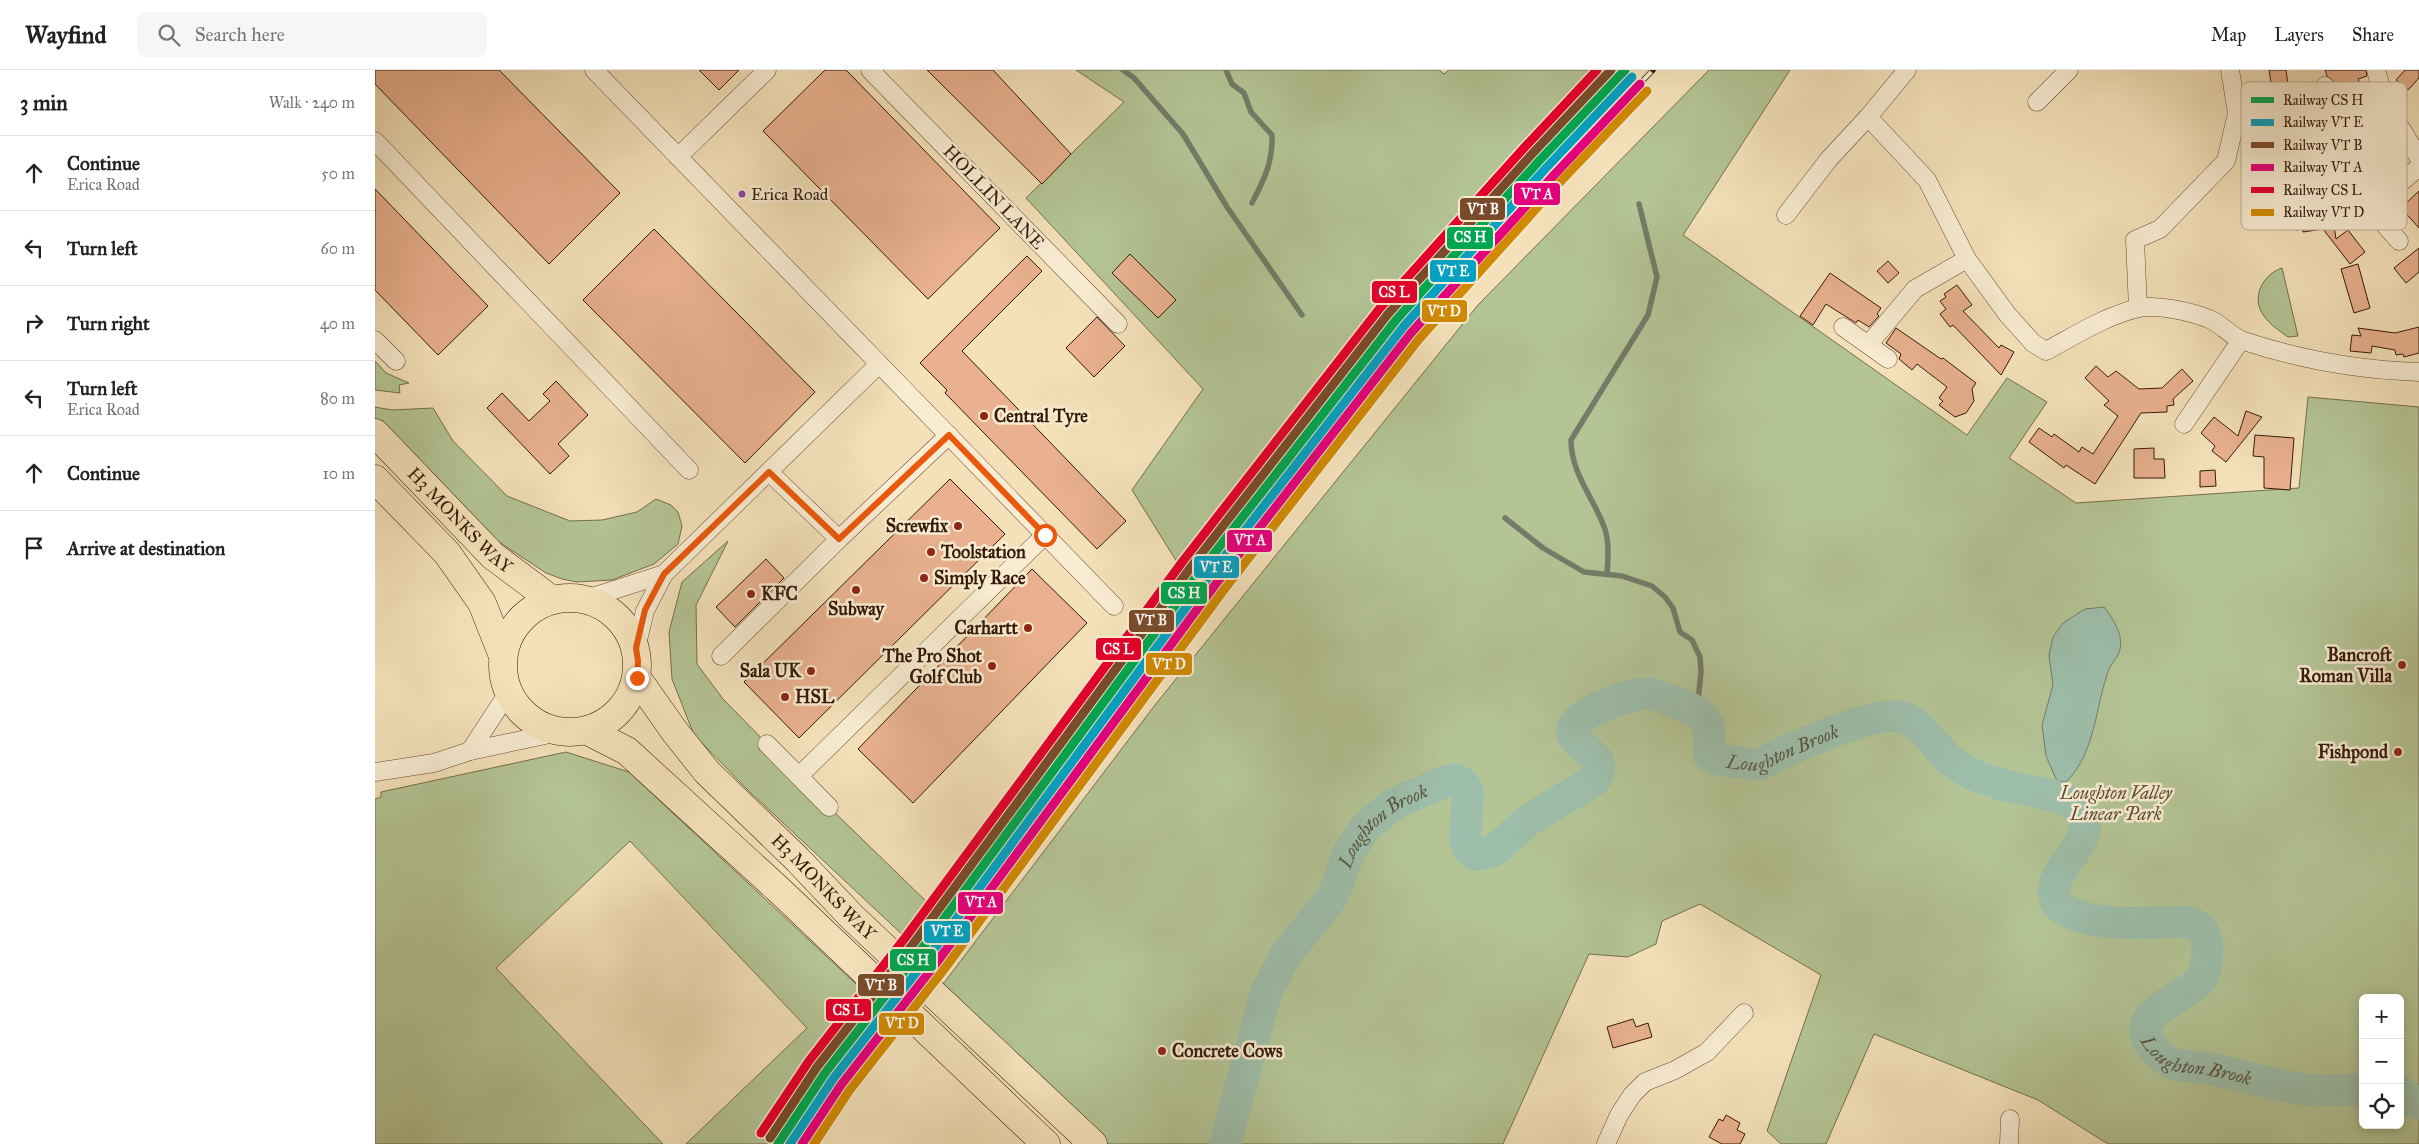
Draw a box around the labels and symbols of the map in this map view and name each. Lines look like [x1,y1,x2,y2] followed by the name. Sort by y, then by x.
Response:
[2241,82,2407,230] legend
[2283,92,2363,109] text: Railway CS H
[2283,114,2363,131] text: Railway VT E
[2283,137,2363,154] text: Railway VT B
[939,140,1049,254] street label: HOLLIN LANE
[2283,159,2363,176] text: Railway VT A
[1513,182,1561,206] line badge: VT A
[2283,182,2362,199] text: Railway CS L
[751,184,829,205] place label: Erica Road
[1520,186,1554,203] text: VT A
[737,189,747,199] marker: Erica Road
[1459,197,1506,221] line badge: VT B
[1466,201,1499,218] text: VT B
[2283,204,2364,221] text: Railway VT D
[1446,226,1494,250] line badge: CS H
[1454,229,1486,246] text: CS H
[1429,259,1477,283] line badge: VT E
[1436,263,1469,280] text: VT E
[1371,280,1418,304] line badge: CS L
[1379,284,1410,301] text: CS L
[1421,299,1468,323] line badge: VT D
[1426,303,1461,320] text: VT D
[994,405,1088,428] place label: Central Tyre
[978,410,990,422] marker: Central Tyre
[403,463,517,578] street label: H3 MONKS WAY
[886,515,949,537] place label: Screwfix
[952,520,964,532] marker: Screwfix
[1034,524,1057,547] route start
[1226,529,1273,553] line badge: VT A
[1233,532,1267,549] text: VT A
[940,541,1026,563] place label: Toolstation
[925,546,937,558] marker: Toolstation
[1193,555,1240,579] line badge: VT E
[1199,559,1232,576] text: VT E
[934,567,1026,590] place label: Simply Race
[918,572,930,584] marker: Simply Race
[1160,581,1208,605] line badge: CS H
[761,583,798,605] place label: KFC
[850,584,862,596] marker: Subway
[1168,585,1200,602] text: CS H
[745,588,757,600] marker: KFC
[828,598,886,621] place label: Subway
[1128,609,1175,633] line badge: VT B
[1134,612,1167,629] text: VT B
[954,617,1019,639] place label: Carhartt
[1022,622,1034,634] marker: Carhartt
[1095,637,1142,661] line badge: CS L
[1103,641,1134,658] text: CS L
[2299,644,2393,687] place label: Bancroft Roman Villa
[882,645,983,688] place label: The Pro Shot Golf Club
[1145,652,1193,676] line badge: VT D
[1151,656,1186,673] text: VT D
[2396,659,2408,671] marker: Bancroft Roman Villa
[740,660,802,682] place label: Sala UK
[986,660,998,672] marker: The Pro Shot Golf Club
[805,665,817,677] marker: Sala UK
[626,667,649,690] route end
[795,686,835,708] place label: HSL
[779,691,791,703] marker: HSL
[1724,720,1842,777] water label: Loughton Brook
[2318,741,2389,764] place label: Fishpond
[2392,746,2404,758] marker: Fishpond
[1333,779,1432,872] water label: Loughton Brook
[2059,782,2173,825] park label: Loughton Valley Linear Park
[767,829,881,945] street label: H3 MONKS WAY
[957,891,1004,915] line badge: VT A
[964,894,998,911] text: VT A
[923,920,971,944] line badge: VT E
[930,923,963,940] text: VT E
[889,948,937,972] line badge: CS H
[897,952,929,969] text: CS H
[857,973,905,997] line badge: VT B
[864,977,897,994] text: VT B
[825,998,872,1022] line badge: CS L
[833,1002,864,1019] text: CS L
[878,1012,925,1036] line badge: VT D
[884,1015,919,1032] text: VT D
[2135,1030,2255,1090] water label: Loughton Brook
[1172,1040,1283,1062] place label: Concrete Cows
[1156,1045,1168,1057] marker: Concrete Cows

